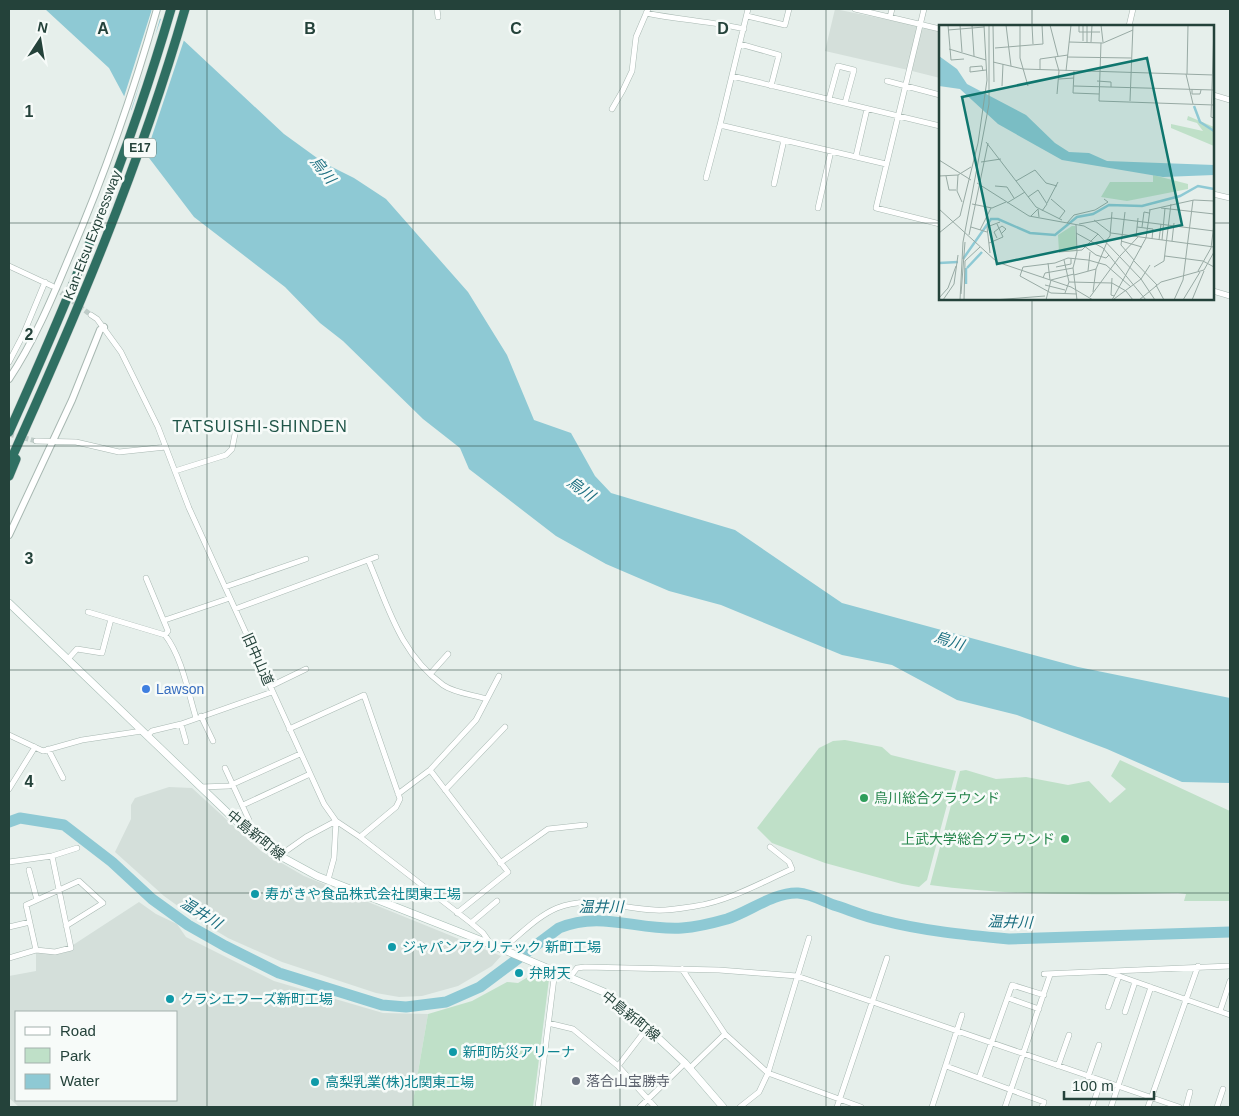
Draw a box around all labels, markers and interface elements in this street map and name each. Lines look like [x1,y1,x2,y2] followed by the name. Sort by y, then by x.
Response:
[15,15,65,65] north arrow
[36,18,49,36] text: N
[97,20,109,37] text: A
[304,20,316,37] text: B
[510,20,522,37] text: C
[717,20,729,37] text: D
[939,25,1214,300] inset map
[25,103,34,120] text: 1
[124,138,156,158] road number: E17
[307,153,341,188] water label: 烏川
[60,168,124,302] street label: Kan-Etsu Expressway
[25,326,34,343] text: 2
[172,418,348,435] district label: TATSUISHI-SHINDEN
[564,473,600,505] water label: 烏川
[25,550,34,567] text: 3
[932,628,968,654] water label: 烏川
[239,630,277,688] street label: 旧中山道
[156,681,204,697] place label: Lawson
[140,683,152,695] marker: Lawson
[25,773,34,790] text: 4
[874,790,1000,806] place label: 烏川総合グラウンド
[858,792,870,804] marker: 烏川総合グラウンド
[224,807,288,863] street label: 中島新町線
[901,831,1055,847] place label: 上武大学総合グラウンド
[1059,833,1071,845] marker: 上武大学総合グラウンド
[265,886,461,902] place label: 寿がきや食品株式会社関東工場
[249,888,261,900] marker: 寿がきや食品株式会社関東工場
[178,893,227,933] water label: 温井川
[578,898,625,915] water label: 温井川
[987,912,1035,931] water label: 温井川
[402,939,601,955] place label: ジャパンアクリテック 新町工場
[386,941,398,953] marker: ジャパンアクリテック 新町工場
[529,965,571,981] place label: 弁財天
[513,967,525,979] marker: 弁財天
[599,988,663,1044] street label: 中島新町線
[180,991,333,1007] place label: クラシエフーズ新町工場
[164,993,176,1005] marker: クラシエフーズ新町工場
[15,1011,178,1101] legend
[60,1022,96,1039] text: Road
[463,1044,575,1060] place label: 新町防災アリーナ
[447,1046,459,1058] marker: 新町防災アリーナ
[60,1047,91,1064] text: Park
[1064,1068,1154,1100] scale bar
[60,1072,99,1089] text: Water
[586,1073,670,1089] place label: 落合山宝勝寺
[325,1074,474,1090] place label: 高梨乳業(株)北関東工場
[570,1075,582,1087] marker: 落合山宝勝寺
[309,1076,321,1088] marker: 高梨乳業(株)北関東工場
[1072,1077,1114,1094] text: 100 m

